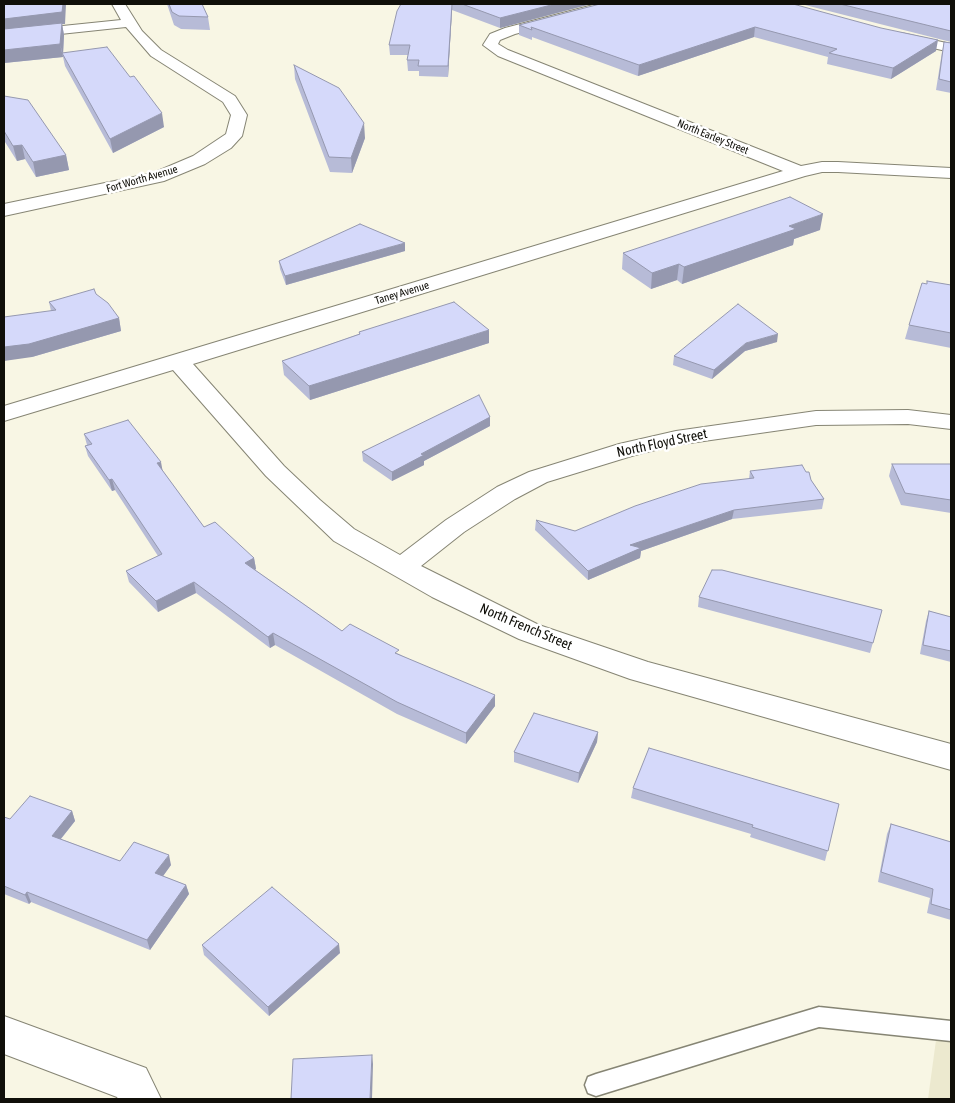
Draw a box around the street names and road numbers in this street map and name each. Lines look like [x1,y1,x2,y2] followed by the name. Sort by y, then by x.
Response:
[675,117,751,157] street label: North Earley Street
[105,163,179,195] street label: Fort Worth Avenue
[373,279,431,307] street label: Taney Avenue
[615,425,709,461] street label: North Floyd Street
[477,600,575,654] street label: North French Street

